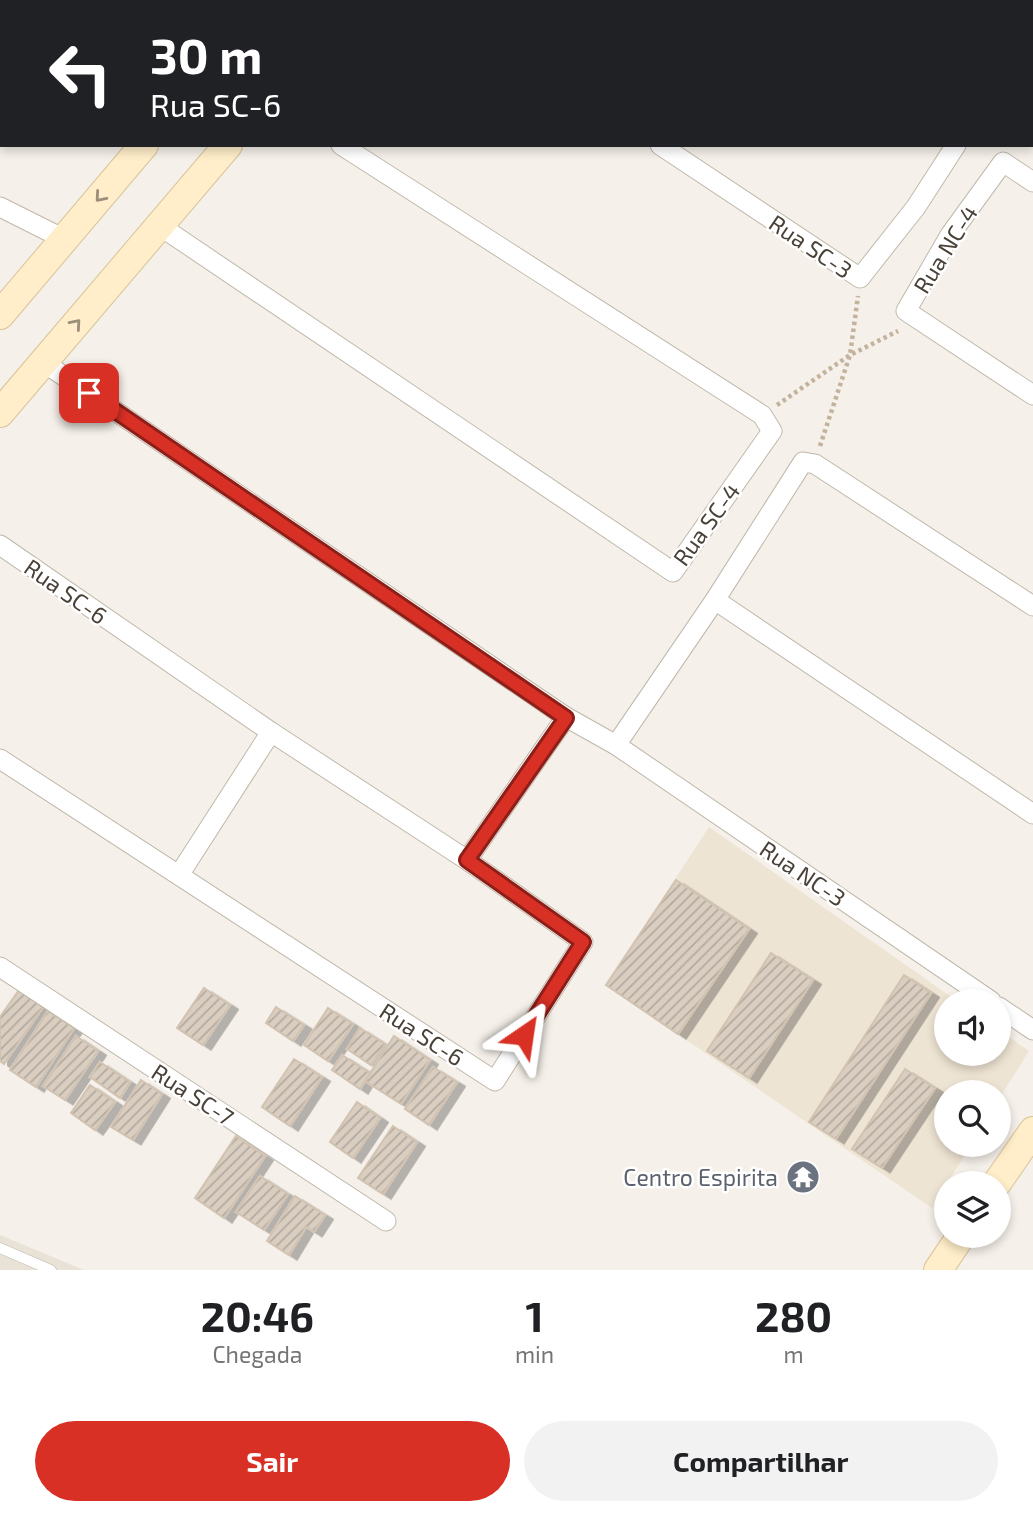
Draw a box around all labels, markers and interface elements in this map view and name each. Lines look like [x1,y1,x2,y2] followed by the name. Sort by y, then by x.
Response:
[150,25,262,84] text: 30 m
[35,28,126,119] icon: left
[150,85,281,123] text: Rua SC-6
[96,189,108,202] one-way arrow
[907,200,983,298] street label: Rua NC-4
[764,208,858,284] street label: Rua SC-3
[68,319,80,332] one-way arrow
[59,363,119,423] pin
[70,374,108,412] icon: arrive
[667,477,745,571] street label: Rua SC-4
[19,552,113,630] street label: Rua SC-6
[755,834,851,912] street label: Rua NC-3
[934,989,1011,1248] map controls
[934,989,1011,1066] button: sound
[375,997,469,1071] street label: Rua SC-6
[487,998,561,1072] position arrow
[147,1057,239,1131] street label: Rua SC-7
[934,1080,1011,1157] button: search
[784,1158,822,1196] temple icon: Centro Espirita
[623,1163,778,1191] place label: Centro Espirita
[934,1171,1011,1248] button: layers
[201,1290,314,1340] text: 20:46
[525,1290,544,1340] text: 1
[755,1290,832,1340] text: 280
[212,1340,302,1368] text: Chegada
[515,1340,554,1368] text: min
[783,1340,804,1368] text: m
[35,1421,510,1501] button: Sair
[524,1421,998,1501] button: Compartilhar

